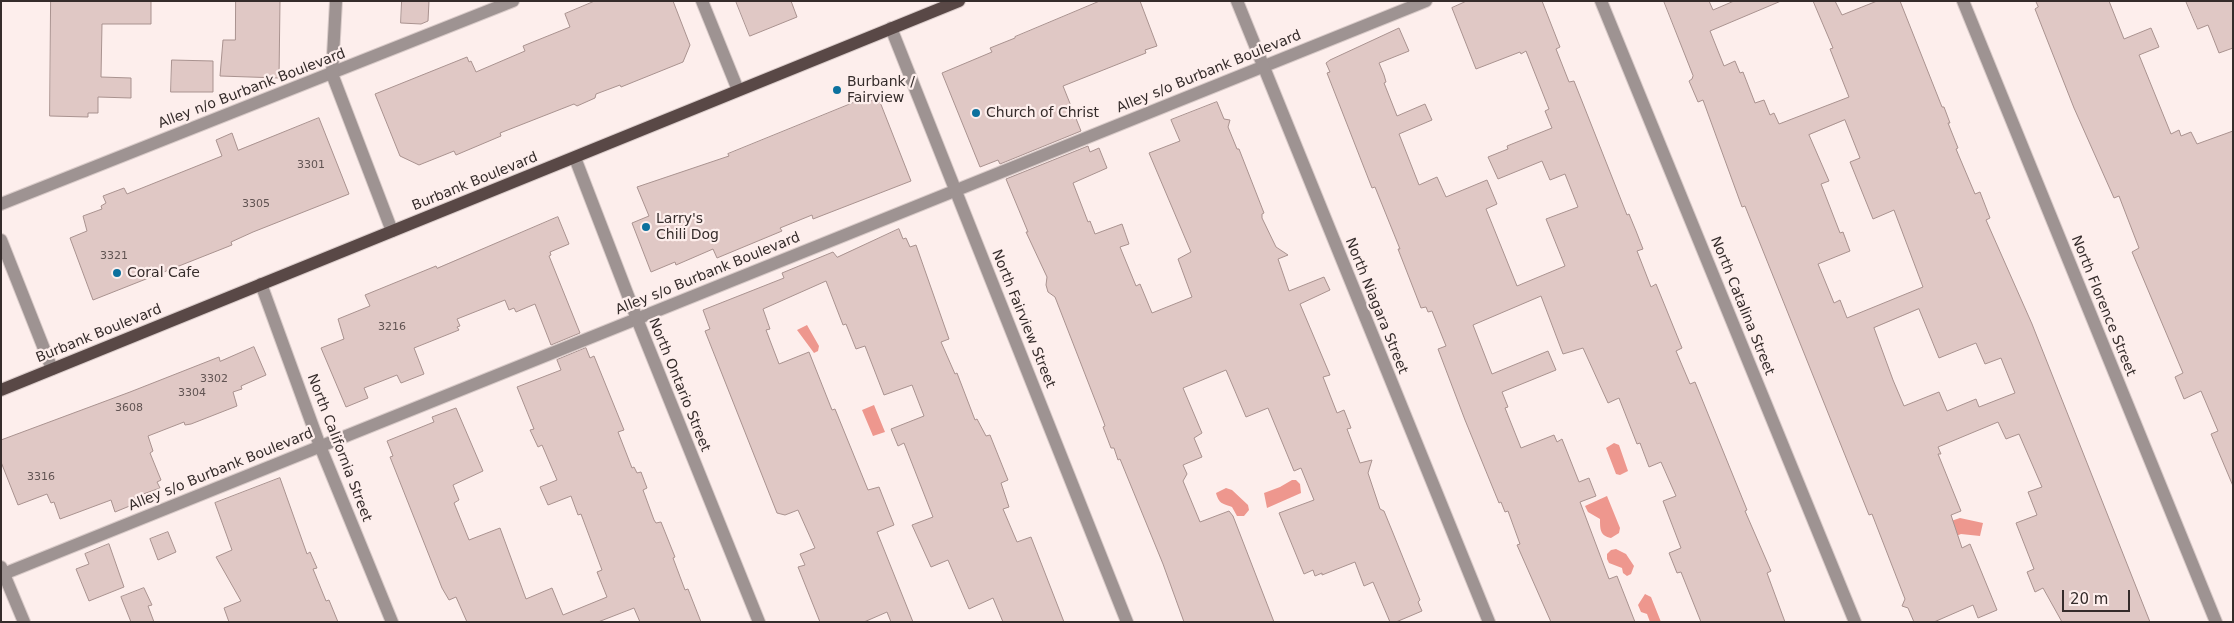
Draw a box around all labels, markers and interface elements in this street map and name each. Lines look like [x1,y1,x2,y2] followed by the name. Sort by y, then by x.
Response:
[1114,27,1304,117] street label: Alley s/o Burbank Boulevard
[156,45,348,133] street label: Alley n/o Burbank Boulevard
[847,74,915,106] place label: Burbank / Fairview
[831,84,843,96] marker: Burbank / Fairview
[986,105,1099,121] place label: Church of Christ
[970,107,982,119] marker: Church of Christ
[410,149,540,215] street label: Burbank Boulevard
[297,158,325,172] house number: 3301
[242,197,270,211] house number: 3305
[656,211,719,243] place label: Larry's Chili Dog
[640,221,652,233] marker: Larry's Chili Dog
[613,229,803,319] street label: Alley s/o Burbank Boulevard
[2067,233,2139,379] street label: North Florence Street
[1706,234,1778,378] street label: North Catalina Street
[1341,235,1411,377] street label: North Niagara Street
[988,247,1058,391] street label: North Fairview Street
[100,249,128,263] house number: 3321
[127,265,200,281] place label: Coral Cafe
[111,267,123,279] marker: Coral Cafe
[34,301,164,367] street label: Burbank Boulevard
[644,316,714,454] street label: North Ontario Street
[378,320,406,334] house number: 3216
[200,372,228,386] house number: 3302
[303,372,375,524] street label: North California Street
[178,386,206,400] house number: 3304
[115,401,143,415] house number: 3608
[126,425,316,515] street label: Alley s/o Burbank Boulevard
[27,470,55,484] house number: 3316
[2064,580,2132,612] scale bar
[2070,590,2108,608] text: 20 m

